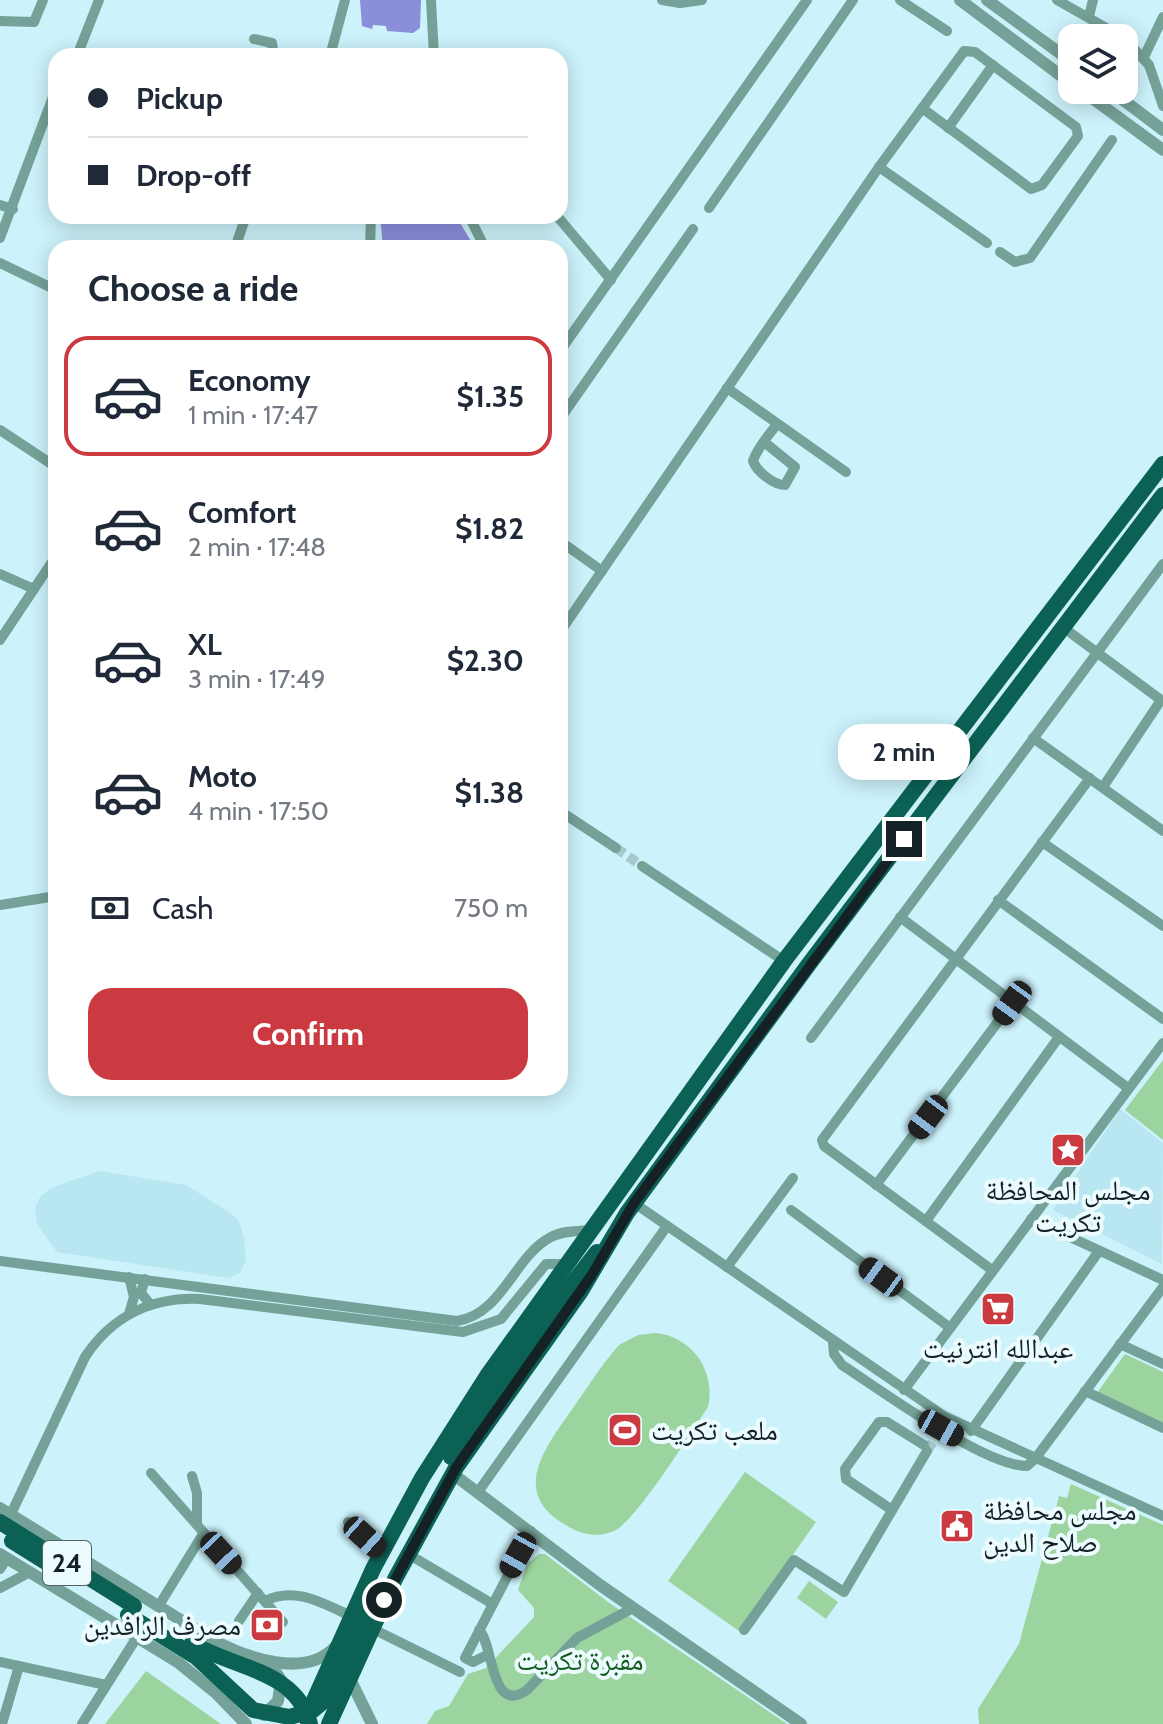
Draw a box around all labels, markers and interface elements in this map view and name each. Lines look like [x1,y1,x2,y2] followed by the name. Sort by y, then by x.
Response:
[1058,24,1138,104] map controls
[1058,24,1138,104] button: layers
[136,80,223,117] text: Pickup
[136,157,251,194] text: Drop-off
[88,266,298,310] text: Choose a ride
[92,360,164,432] icon: car
[188,362,311,399] text: Economy
[457,378,524,415] text: $1.35
[188,399,318,431] text: 1 min · 17:47
[92,492,164,564] icon: car
[188,494,296,531] text: Comfort
[455,510,524,547] text: $1.82
[188,531,326,563] text: 2 min · 17:48
[92,624,164,696] icon: car
[188,626,222,663] text: XL
[447,642,524,679] text: $2.30
[188,663,325,695] text: 3 min · 17:49
[838,723,970,779] callout: 2 min
[873,736,935,768] text: 2 min
[92,756,164,828] icon: car
[188,758,257,795] text: Moto
[455,774,524,811] text: $1.38
[188,795,329,827] text: 4 min · 17:50
[886,821,922,857] route end
[88,886,132,930] icon: cash
[152,890,214,927] text: Cash
[454,892,528,924] text: 750 m
[988,977,1036,1029] car
[88,988,528,1080] button: Confirm
[904,1091,952,1143] car
[1049,1131,1087,1169] place icon: مجلس المحافظة تكريت
[986,1173,1150,1239] place label: مجلس المحافظة تكريت
[855,1253,907,1301] car
[979,1290,1017,1328] supermarket icon: عبدالله انترنيت
[923,1331,1073,1365] place label: عبدالله انترنيت
[914,1406,968,1450] car
[606,1411,644,1449] sports icon: ملعب تكريت
[651,1413,778,1447] place label: ملعب تكريت
[983,1493,1137,1560] place label: مجلس محافظة صلاح الدين
[938,1507,976,1545] public building icon: مجلس محافظة صلاح الدين
[339,1512,391,1562] car
[196,1527,246,1579] car
[496,1528,540,1582] car
[43,1541,91,1585] road number: 24
[366,1582,402,1618] route start
[248,1606,286,1644] bank icon: مصرف الرافدين
[83,1608,241,1643] place label: مصرف الرافدين
[516,1643,644,1677] park label: مقبرة تكريت

